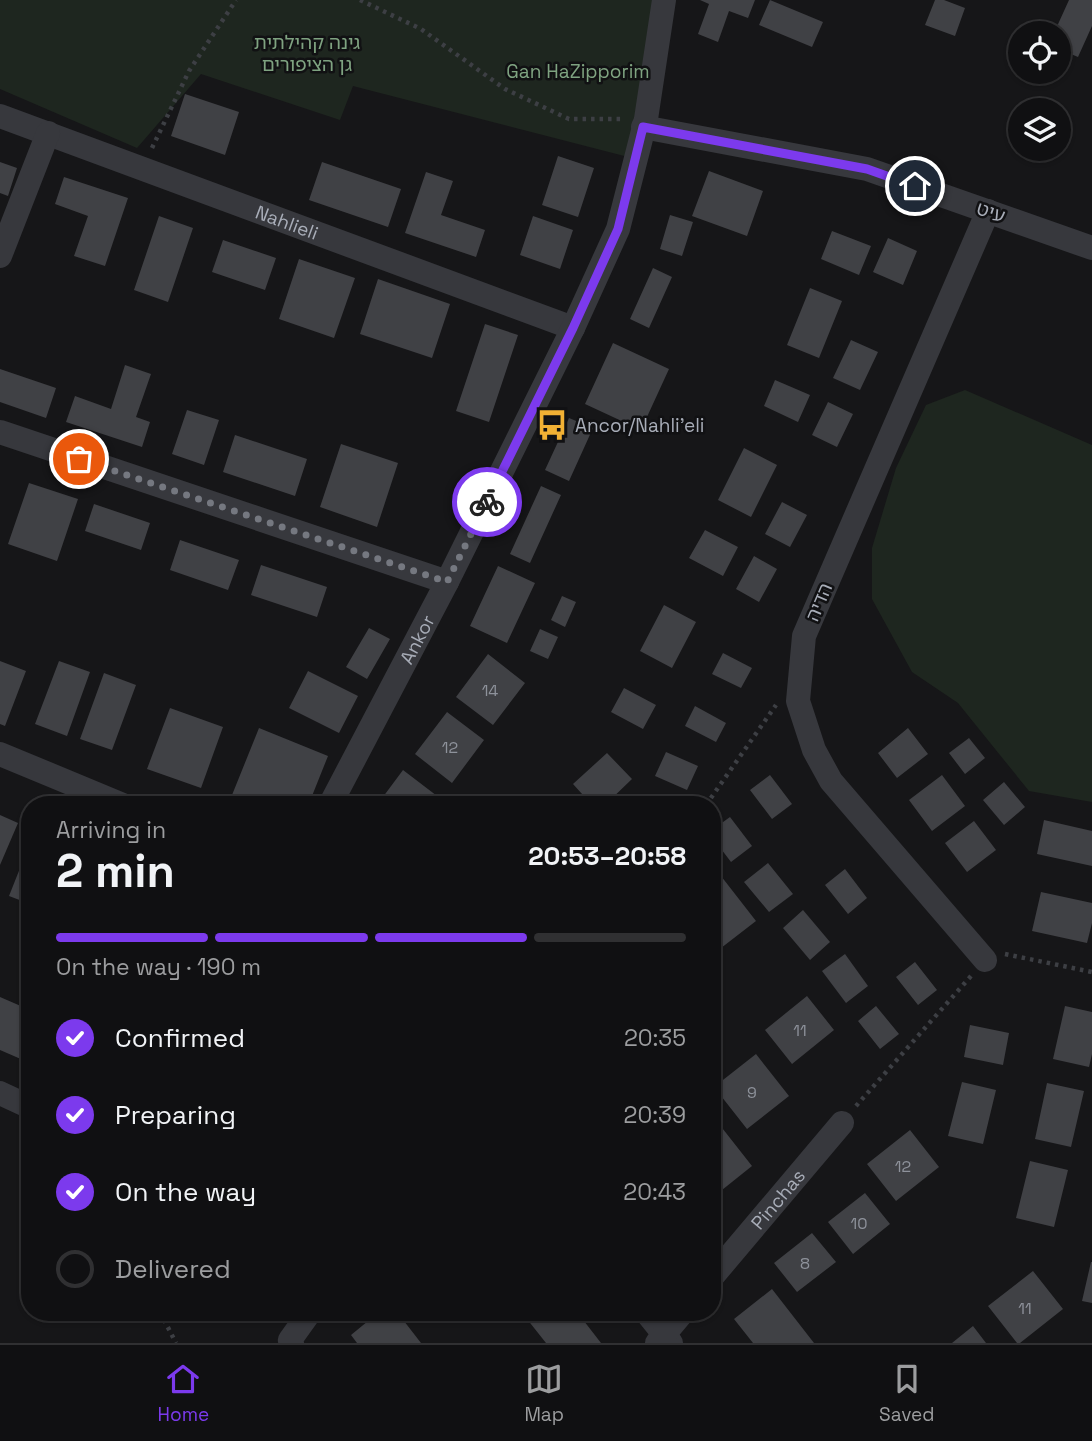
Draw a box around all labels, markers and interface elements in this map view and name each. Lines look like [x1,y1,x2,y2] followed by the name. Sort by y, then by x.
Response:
[1008,21,1071,161] map controls
[1008,21,1071,84] button: locate
[254,30,360,77] park label: גינה קהילתית גן הציפורים
[506,59,650,84] park label: Gan HaZipporim
[1008,98,1071,161] button: layers
[885,156,945,216] pin
[896,167,934,205] icon: home
[973,195,1009,229] street label: עיט
[252,199,322,245] street label: Nahlieli
[535,408,569,442] bus stop icon: Ancor/Nahli'eli
[575,413,704,438] place label: Ancor/Nahli'eli
[49,429,109,489] pin
[60,440,98,478] icon: bag
[452,467,522,537] courier
[468,483,506,521] icon: bike
[800,579,838,625] street label: הדיה
[394,610,440,668] street label: Ankor
[482,680,498,701] house number: 14
[442,737,458,758] house number: 12
[56,815,166,845] text: Arriving in
[528,839,686,873] text: 20:53–20:58
[56,842,175,900] text: 2 min
[56,952,261,982] text: On the way · 190 m
[56,1019,94,1057] icon: check
[793,1020,807,1041] house number: 11
[115,1021,245,1055] text: Confirmed
[624,1023,686,1053] text: 20:35
[747,1082,757,1103] house number: 9
[56,1096,94,1134] icon: check
[115,1098,236,1132] text: Preparing
[624,1100,686,1130] text: 20:39
[895,1156,911,1177] house number: 12
[745,1164,810,1234] street label: Pinchas
[56,1173,94,1211] icon: check
[115,1175,256,1209] text: On the way
[623,1177,686,1207] text: 20:43
[851,1213,867,1234] house number: 10
[115,1252,231,1286] text: Delivered
[800,1253,810,1274] house number: 8
[1018,1298,1032,1319] house number: 11
[158,1360,209,1427] tab: Home
[524,1360,564,1427] tab: Map
[879,1360,934,1427] tab: Saved

